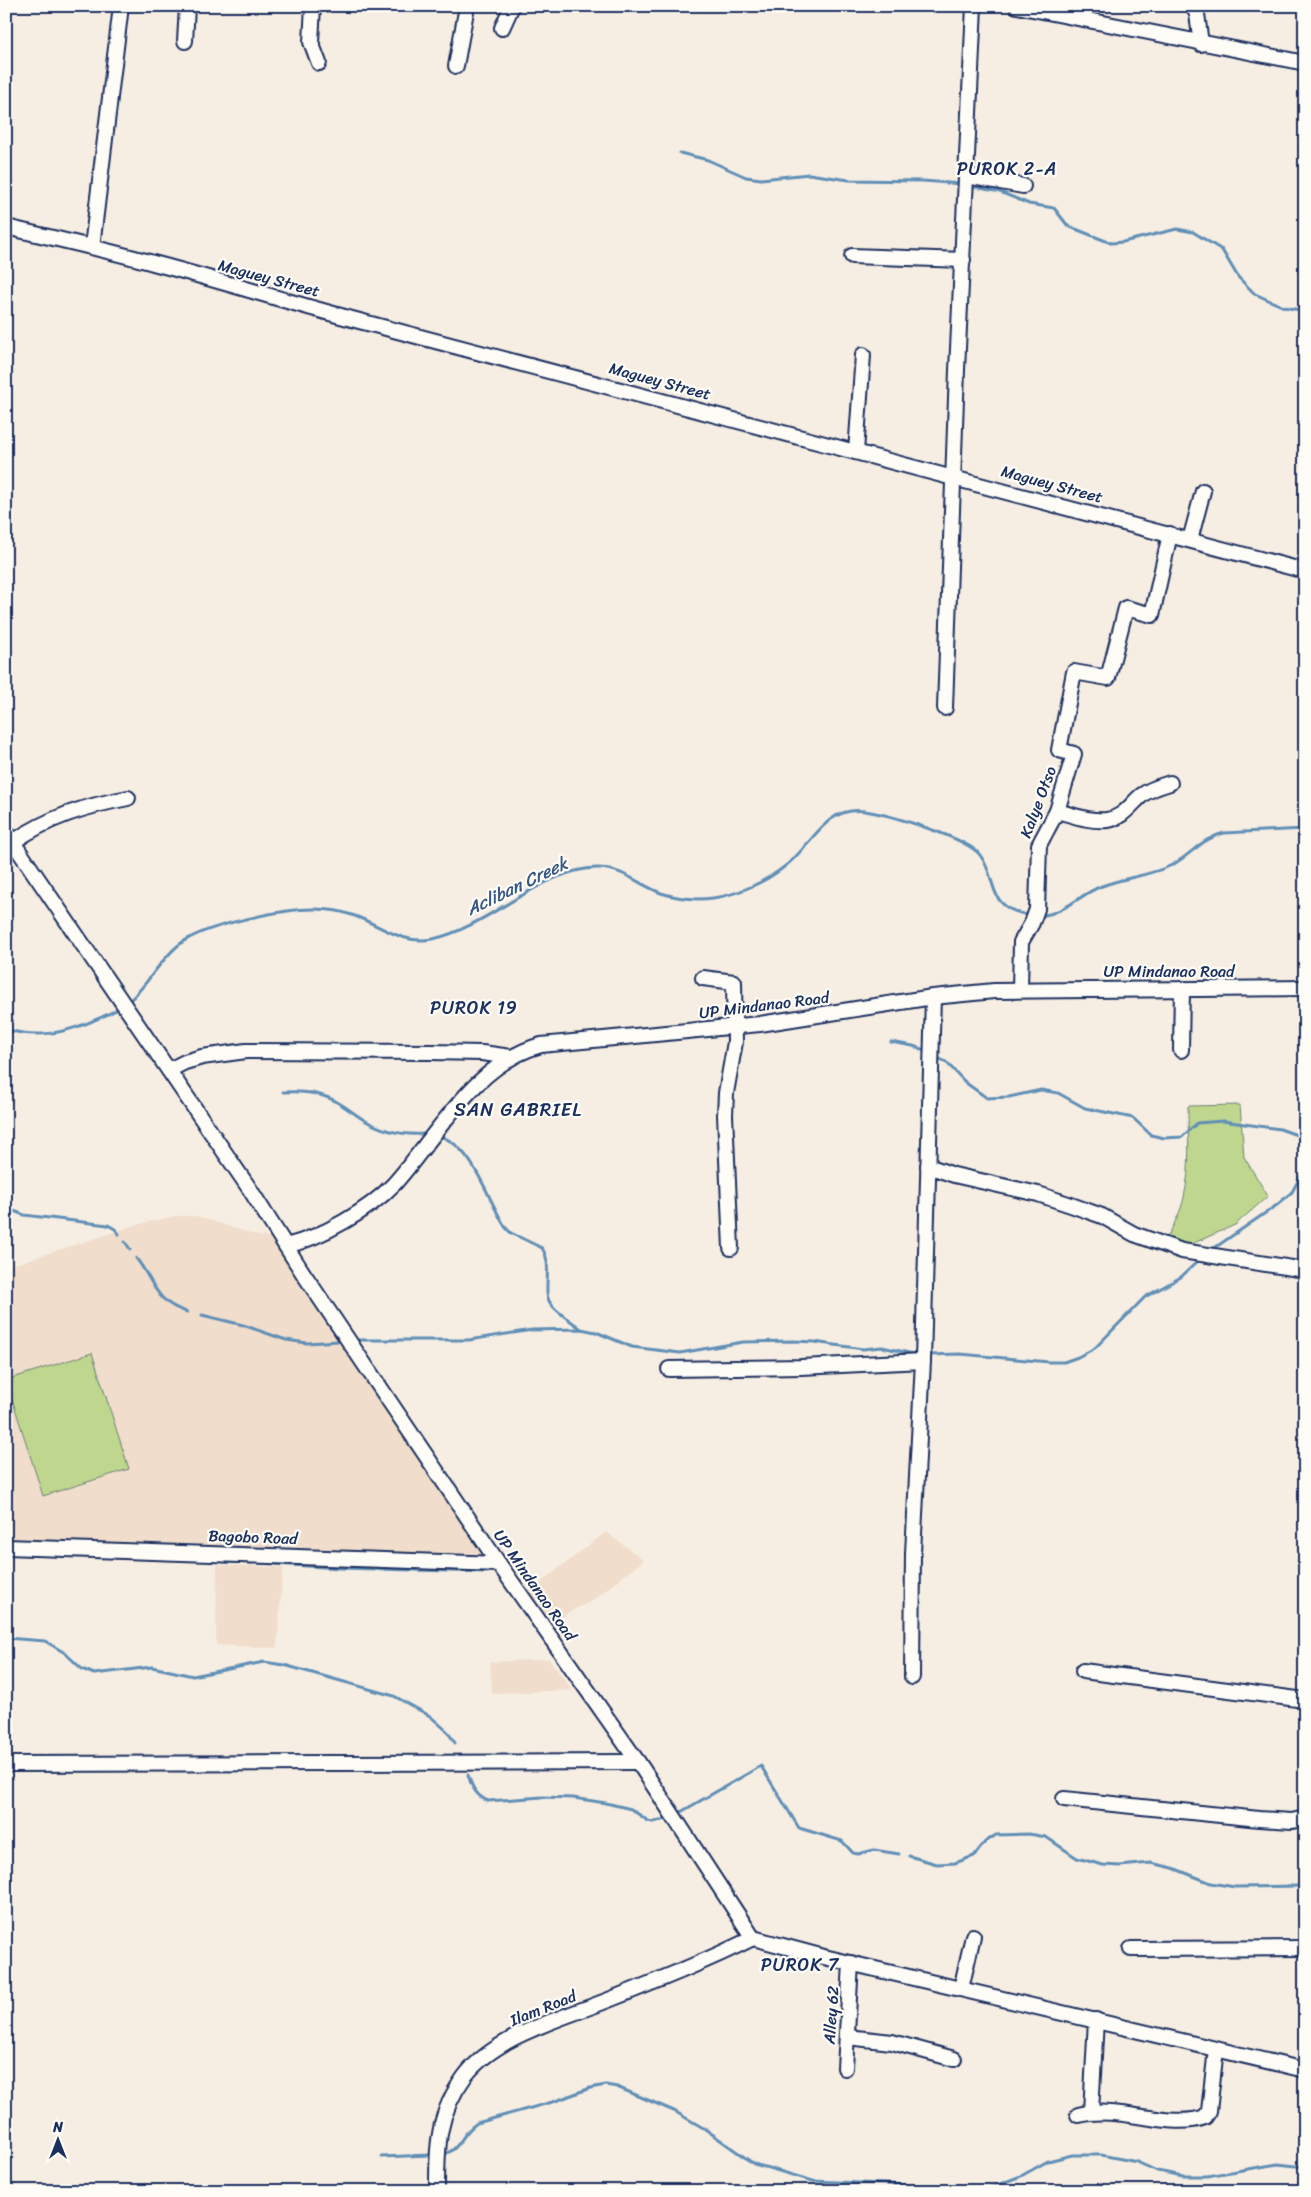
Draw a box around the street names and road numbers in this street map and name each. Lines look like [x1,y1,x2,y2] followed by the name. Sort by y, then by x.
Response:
[215,250,323,306] street label: Maguey Street
[606,353,714,409] street label: Maguey Street
[998,456,1106,512] street label: Maguey Street
[1011,762,1065,842] street label: Kalye Otso
[1104,957,1236,986] street label: UP Mindanao Road
[697,982,832,1027] street label: UP Mindanao Road
[208,1521,300,1553] street label: Bagobo Road
[486,1523,585,1648] street label: UP Mindanao Road
[504,1981,582,2035] street label: Ilam Road
[814,1985,848,2046] street label: Alley 62

